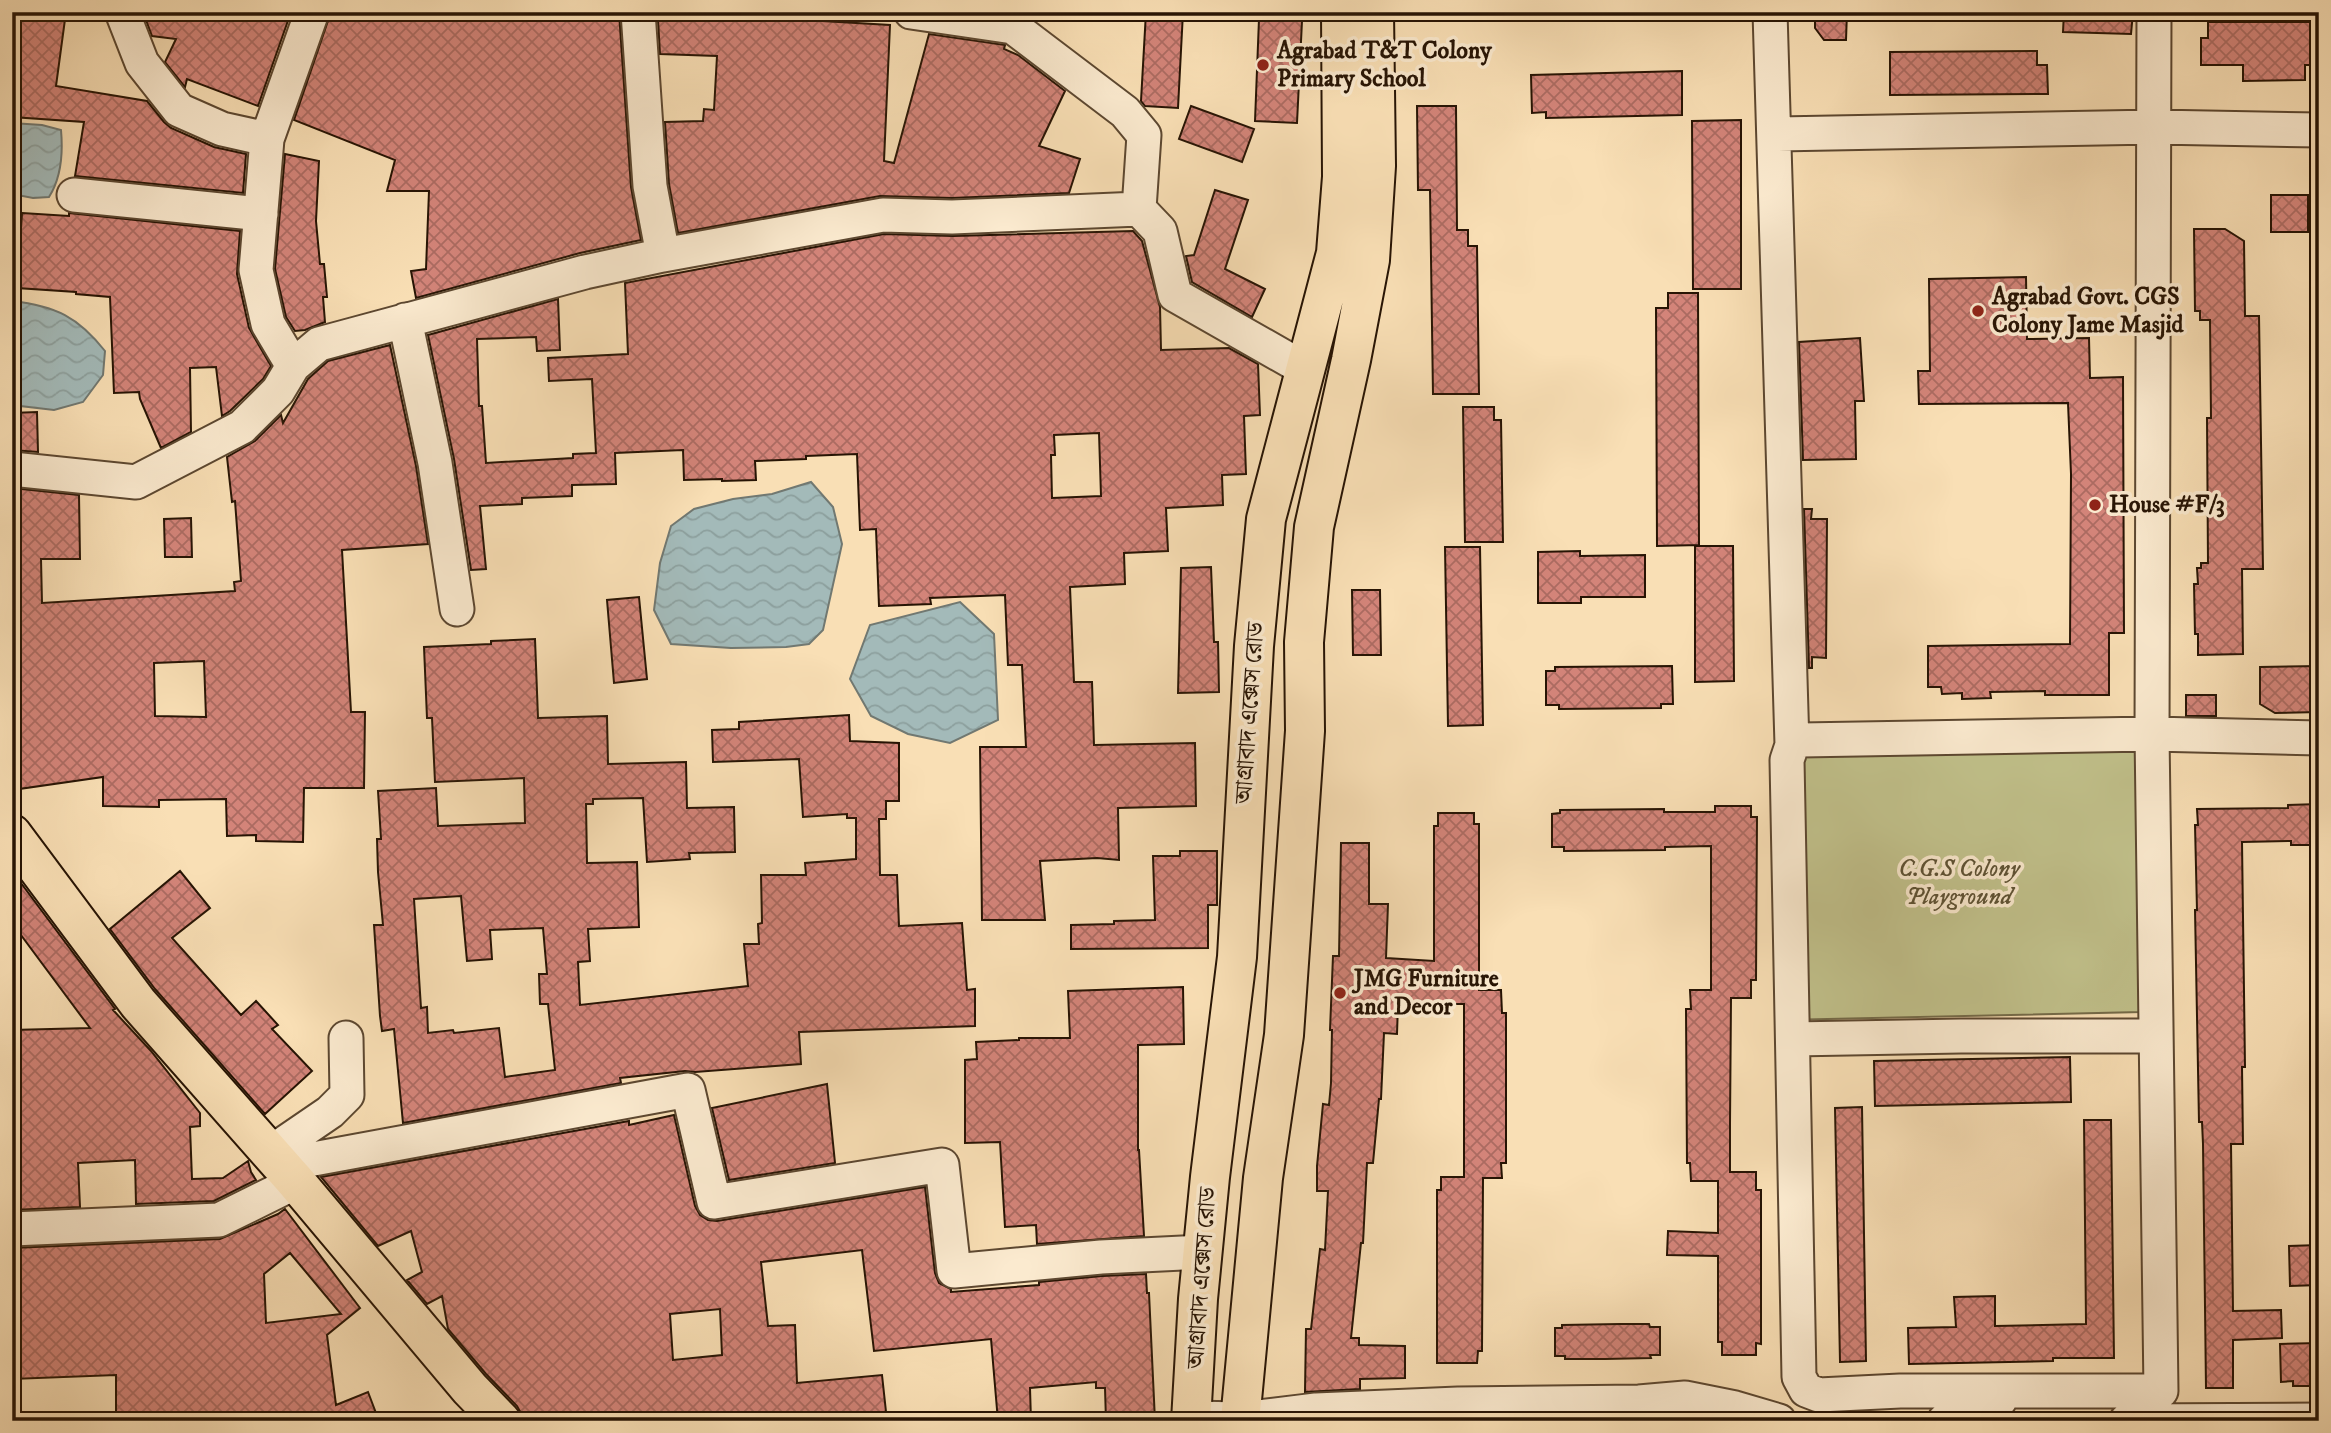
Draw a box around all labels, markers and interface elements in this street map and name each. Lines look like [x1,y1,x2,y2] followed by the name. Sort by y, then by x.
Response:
[1276,36,1492,94] place label: Agrabad T&T Colony Primary School
[1255,57,1271,73] marker: Agrabad T&T Colony Primary School
[1991,282,2185,340] place label: Agrabad Govt. CGS Colony Jame Masjid
[1970,303,1986,319] marker: Agrabad Govt. CGS Colony Jame Masjid
[2109,490,2225,520] place label: House #F/3
[2087,497,2103,513] marker: House #F/3
[1229,620,1271,806] street label: আগ্রাবাদ এক্সেস রোড
[1898,854,2021,912] park label: C.G.S Colony Playground
[1351,964,1499,1022] place label: JMG Furniture and Decor
[1332,985,1348,1001] marker: JMG Furniture and Decor
[1181,1185,1223,1371] street label: আগ্রাবাদ এক্সেস রোড

